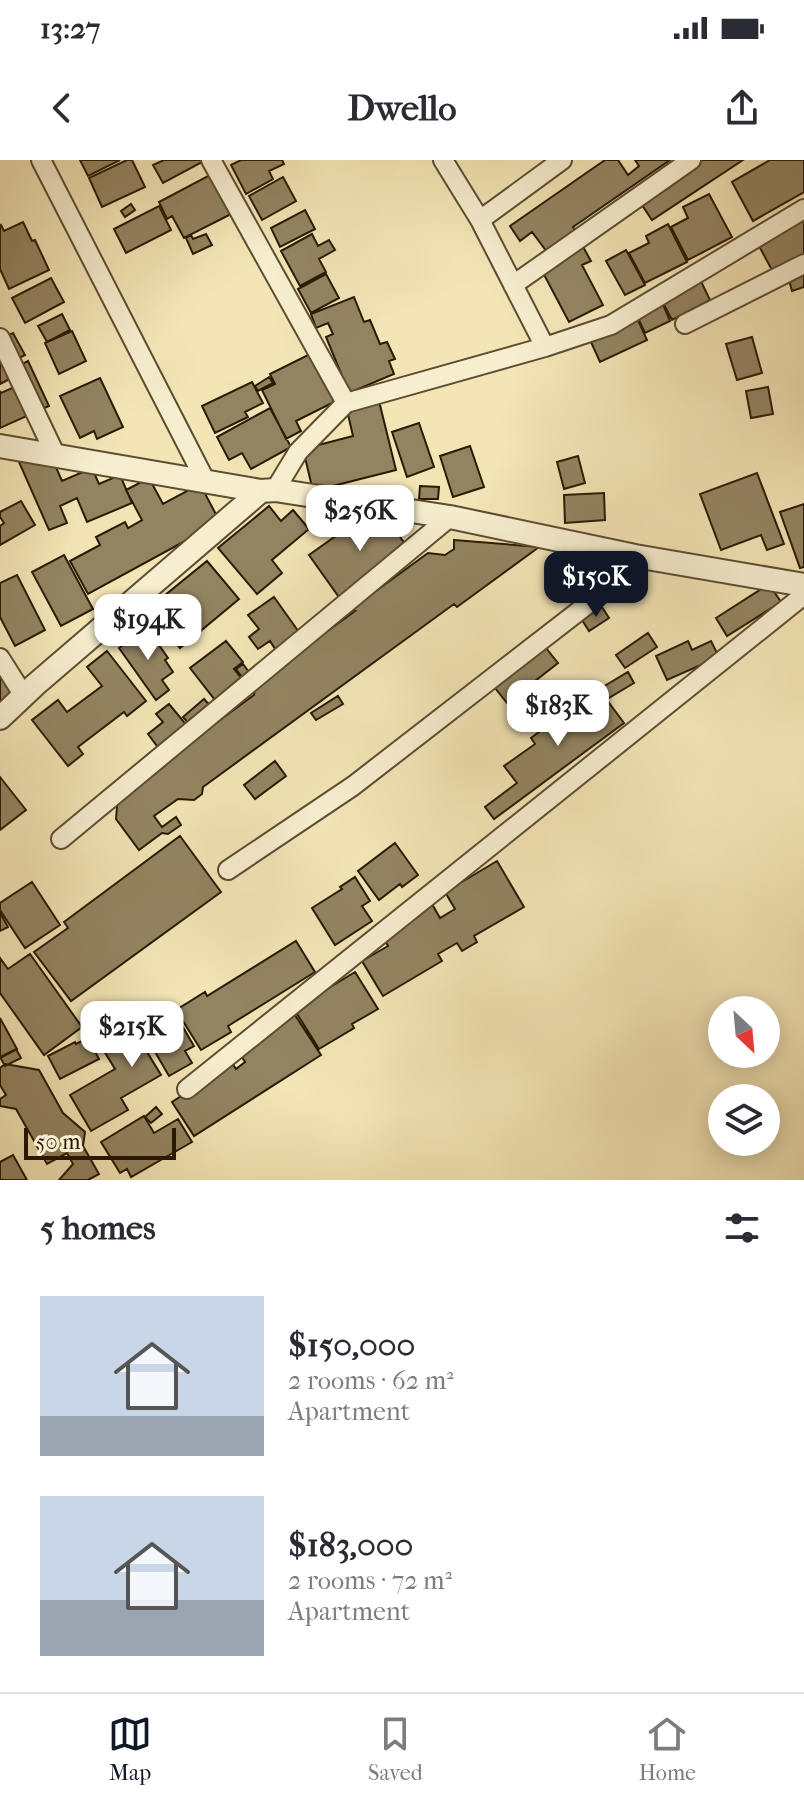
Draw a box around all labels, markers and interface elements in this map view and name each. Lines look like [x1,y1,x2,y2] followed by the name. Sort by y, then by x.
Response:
[40,11,100,46] text: 13:27
[40,86,84,130] icon: back
[720,86,764,130] icon: share
[347,87,457,129] text: Dwello
[304,485,416,553] pin: $256K
[324,495,396,526] text: $256K
[540,551,652,619] pin: $150K
[562,561,630,592] text: $150K
[92,594,204,662] pin: $194K
[112,604,184,635] text: $194K
[502,680,614,748] pin: $183K
[525,690,591,721] text: $183K
[708,996,780,1068] north arrow
[708,996,780,1156] map controls
[76,1001,188,1069] pin: $215K
[99,1011,166,1042] text: $215K
[708,1084,780,1156] button: layers
[24,1124,176,1160] scale bar
[36,1129,81,1155] text: 50 m
[720,1206,764,1250] icon: filters
[40,1208,155,1248] text: 5 homes
[288,1325,415,1365] text: $150,000
[104,1328,200,1424] icon: home
[288,1365,454,1396] text: 2 rooms · 62 m²
[288,1396,410,1427] text: Apartment
[288,1525,413,1565] text: $183,000
[104,1528,200,1624] icon: home
[288,1565,452,1596] text: 2 rooms · 72 m²
[288,1596,410,1627] text: Apartment
[108,1712,152,1786] tab: Map
[368,1712,423,1786] tab: Saved
[639,1712,696,1786] tab: Home

